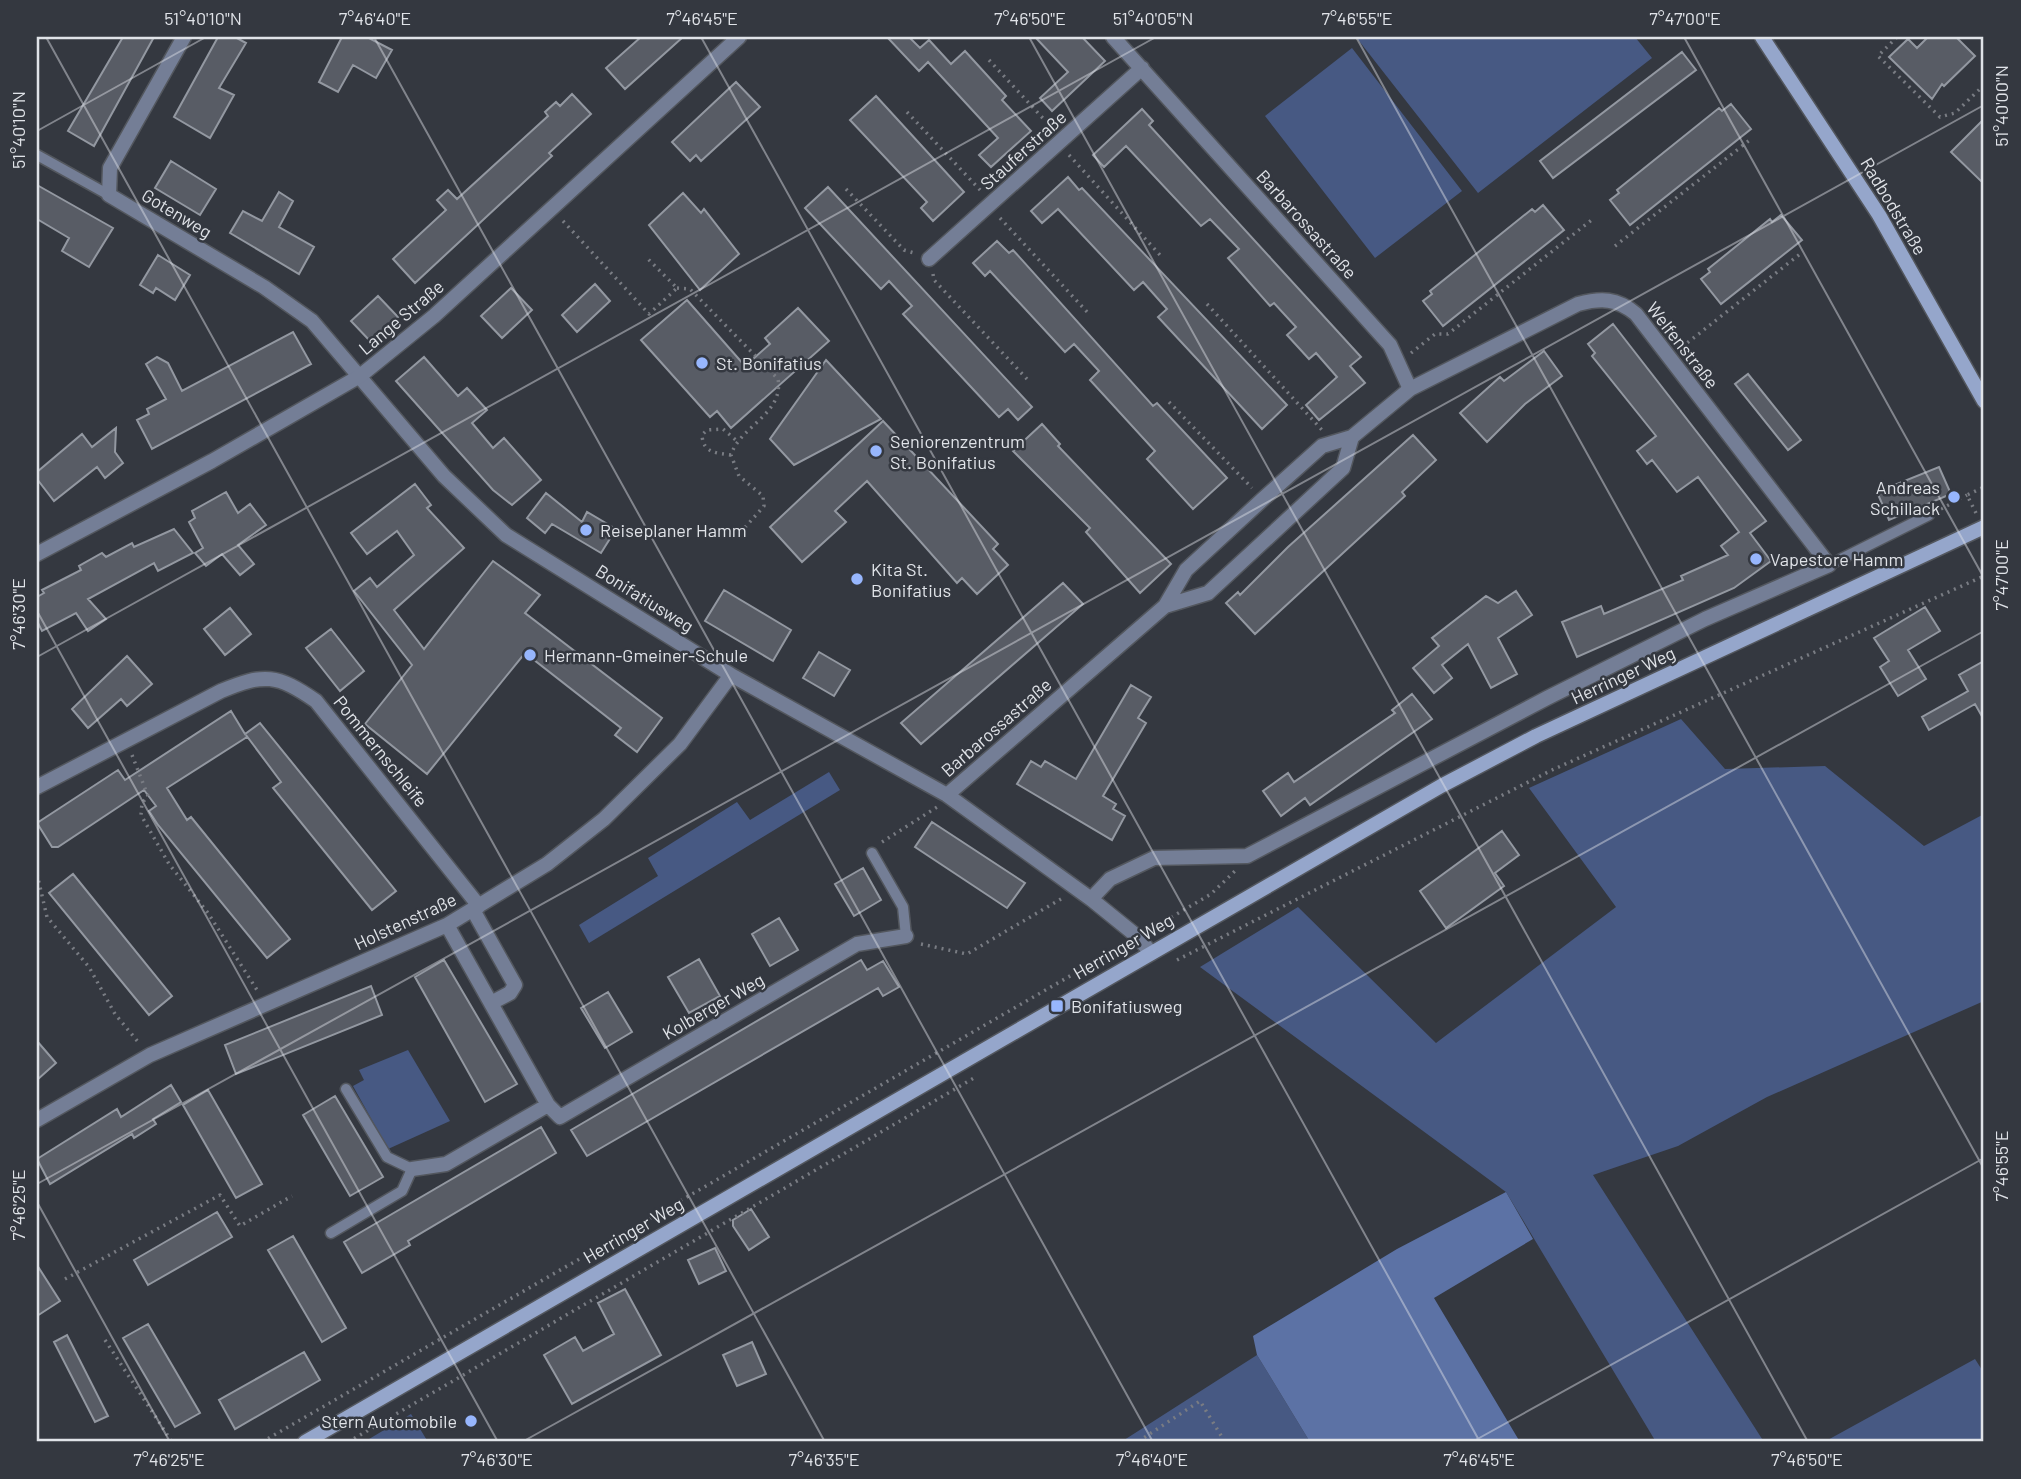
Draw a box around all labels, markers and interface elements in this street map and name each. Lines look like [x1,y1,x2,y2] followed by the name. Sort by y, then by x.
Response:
[164,7,242,29] text: 51°40'10"N
[339,7,411,29] text: 7°46'40"E
[666,7,738,29] text: 7°46'45"E
[994,7,1066,29] text: 7°46'50"E
[1113,7,1193,29] text: 51°40'05"N
[1321,7,1393,29] text: 7°46'55"E
[1649,7,1721,29] text: 7°47'00"E
[1990,65,2012,147] text: 51°40'00"N
[7,91,29,169] text: 51°40'10"N
[975,106,1071,194] street label: Stauferstraße
[1856,153,1932,259] street label: Radbodstraße
[1252,165,1362,283] street label: Barbarossastraße
[138,183,216,243] street label: Gotenweg
[354,275,448,359] street label: Lange Straße
[1642,297,1724,393] street label: Welfenstraße
[716,352,822,374] place label: St. Bonifatius
[694,355,710,371] marker: St. Bonifatius
[890,430,1025,473] place label: Seniorenzentrum St. Bonifatius
[868,443,884,459] marker: Seniorenzentrum St. Bonifatius
[1870,476,1940,519] place label: Andreas Schillack
[1946,489,1962,505] marker: Andreas Schillack
[600,519,747,541] place label: Reiseplaner Hamm
[578,522,594,538] marker: Reiseplaner Hamm
[1990,539,2012,611] text: 7°47'00"E
[1770,548,1903,570] place label: Vapestore Hamm
[1748,551,1764,567] marker: Vapestore Hamm
[871,558,951,601] place label: Kita St. Bonifatius
[592,559,698,637] street label: Bonifatiusweg
[849,571,865,587] marker: Kita St. Bonifatius
[7,578,29,650] text: 7°46'30"E
[1567,641,1679,709] street label: Herringer Weg
[544,644,748,666] place label: Hermann-Gmeiner-Schule
[522,647,538,663] marker: Hermann-Gmeiner-Schule
[936,673,1056,781] street label: Barbarossastraße
[329,691,433,811] street label: Pommernschleife
[350,888,460,954] street label: Holstenstraße
[1069,908,1177,984] street label: Herringer Weg
[658,968,768,1044] street label: Kolberger Weg
[1071,995,1182,1017] place label: Bonifatiusweg
[1049,998,1065,1014] marker: Bonifatiusweg
[1990,1130,2012,1202] text: 7°46'55"E
[7,1169,29,1241] text: 7°46'25"E
[579,1192,687,1268] street label: Herringer Weg
[321,1410,457,1432] place label: Stern Automobile
[463,1413,479,1429] marker: Stern Automobile
[133,1448,205,1470] text: 7°46'25"E
[461,1448,533,1470] text: 7°46'30"E
[788,1448,860,1470] text: 7°46'35"E
[1116,1448,1188,1470] text: 7°46'40"E
[1443,1448,1515,1470] text: 7°46'45"E
[1771,1448,1843,1470] text: 7°46'50"E

